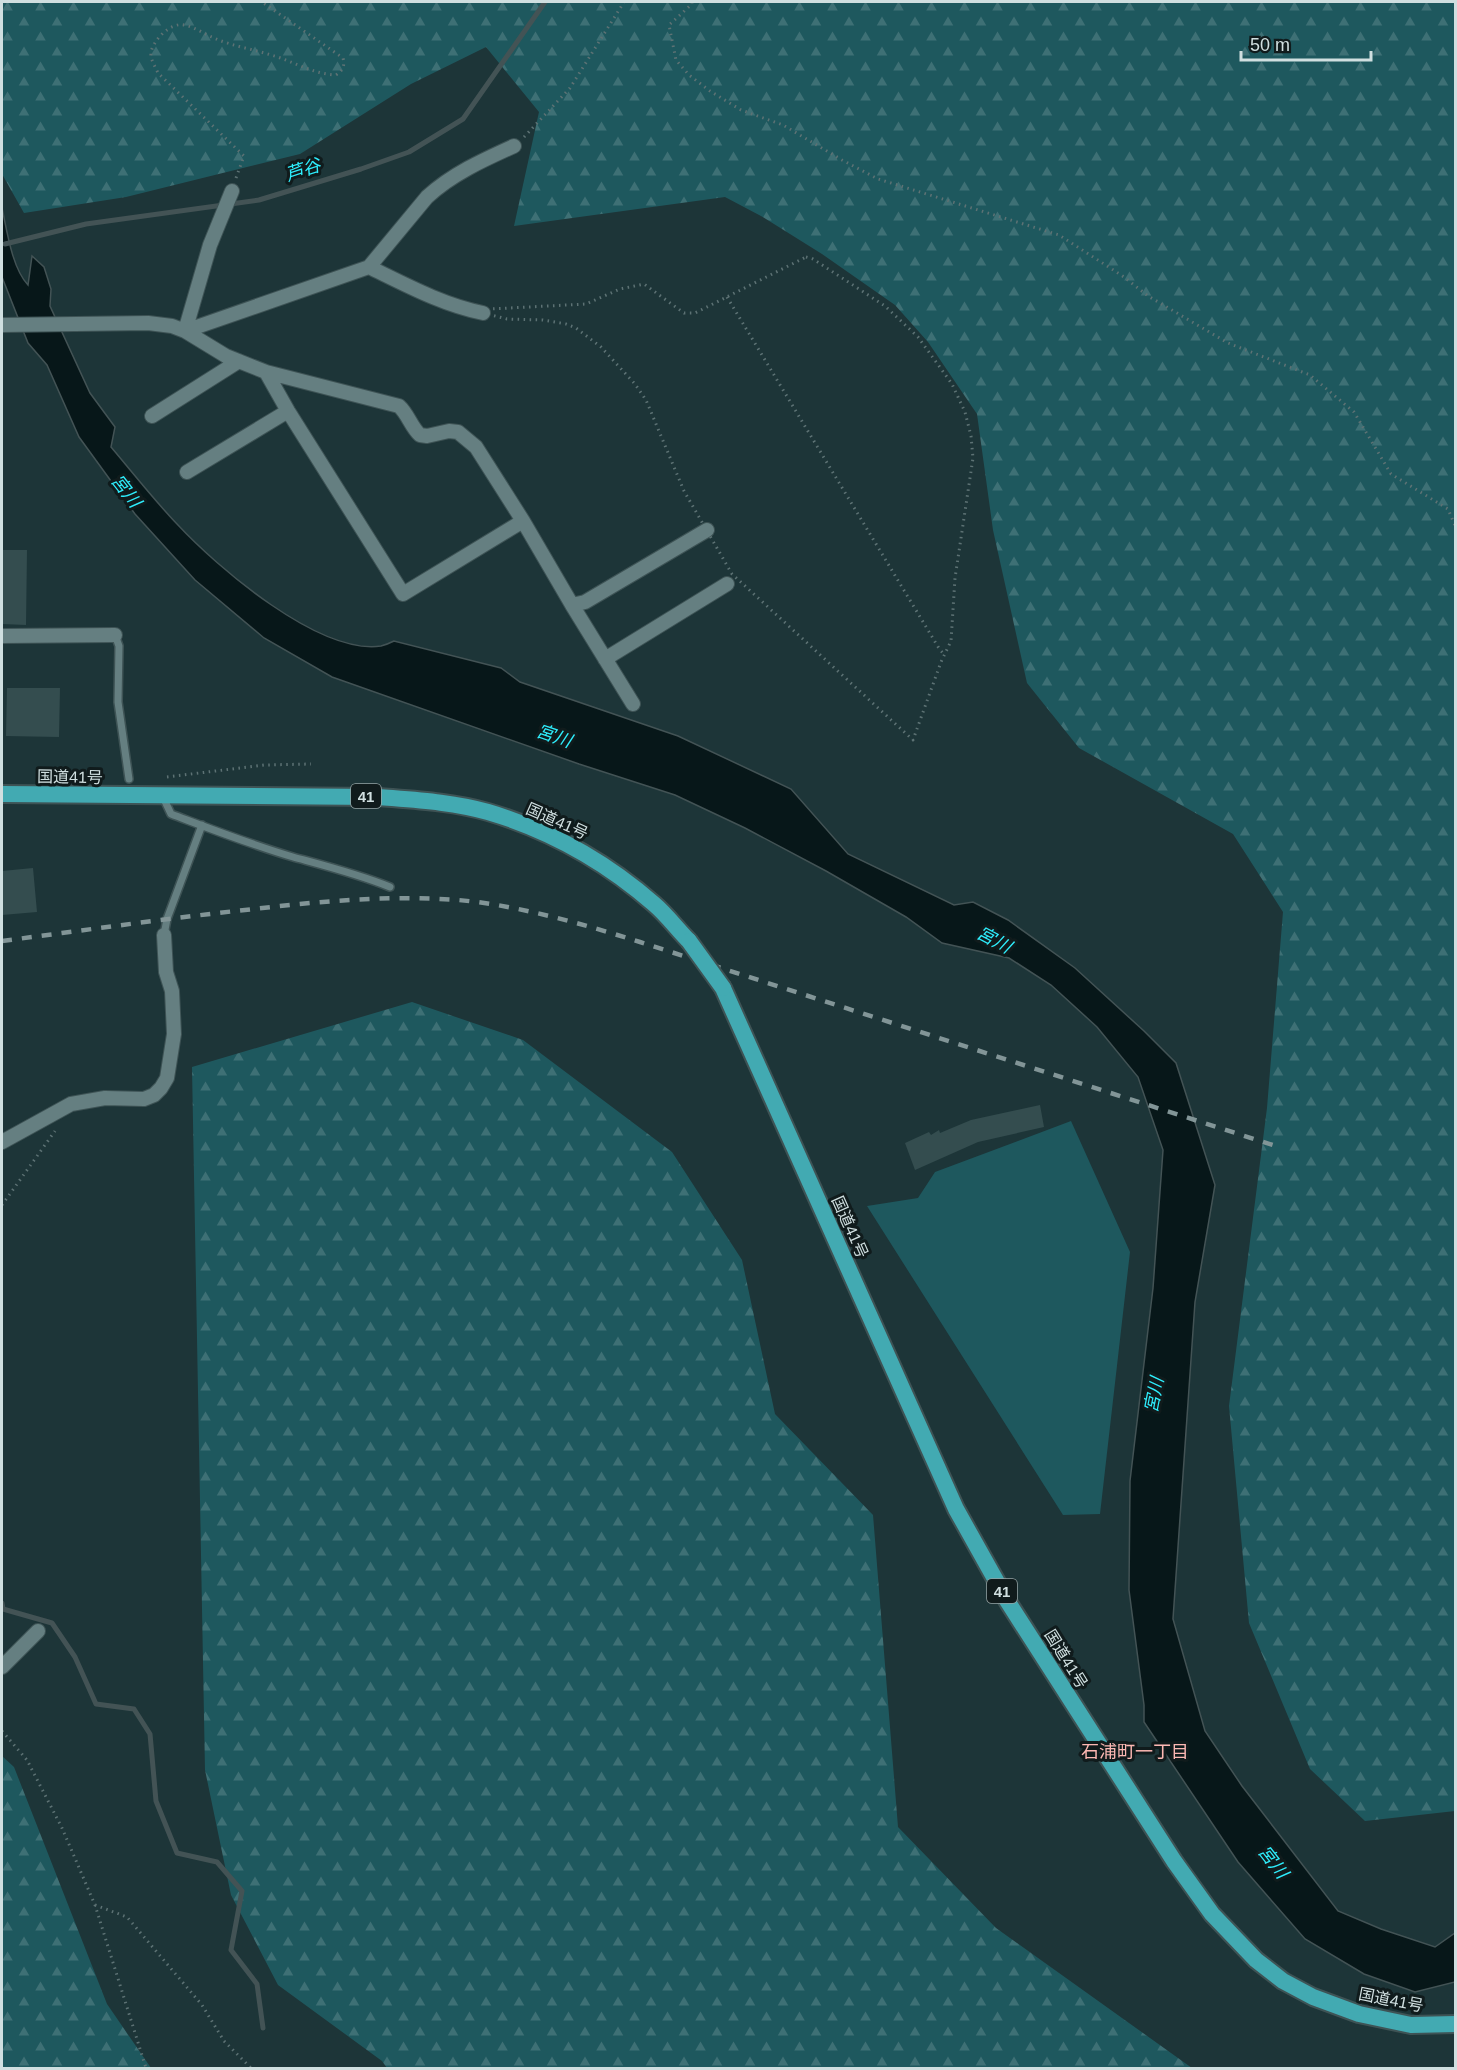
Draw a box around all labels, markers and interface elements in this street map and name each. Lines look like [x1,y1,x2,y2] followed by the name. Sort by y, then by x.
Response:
[1241,24,1372,62] scale bar
[1250,35,1290,55] text: 50 m
[283,154,325,185] water label: 芦谷
[107,471,146,513] water label: 宮川
[534,721,576,752] water label: 宮川
[37,768,103,786] street label: 国道41号
[351,784,381,808] road number: 41
[523,800,591,842] street label: 国道41号
[973,923,1016,958] water label: 宮川
[829,1193,871,1261] street label: 国道41号
[1141,1373,1168,1415] water label: 宮川
[987,1579,1017,1603] road number: 41
[1041,1627,1091,1691] street label: 国道41号
[1081,1742,1189,1762] district label: 石浦町一丁目
[1254,1842,1293,1884] water label: 宮川
[1357,1985,1425,2015] street label: 国道41号

